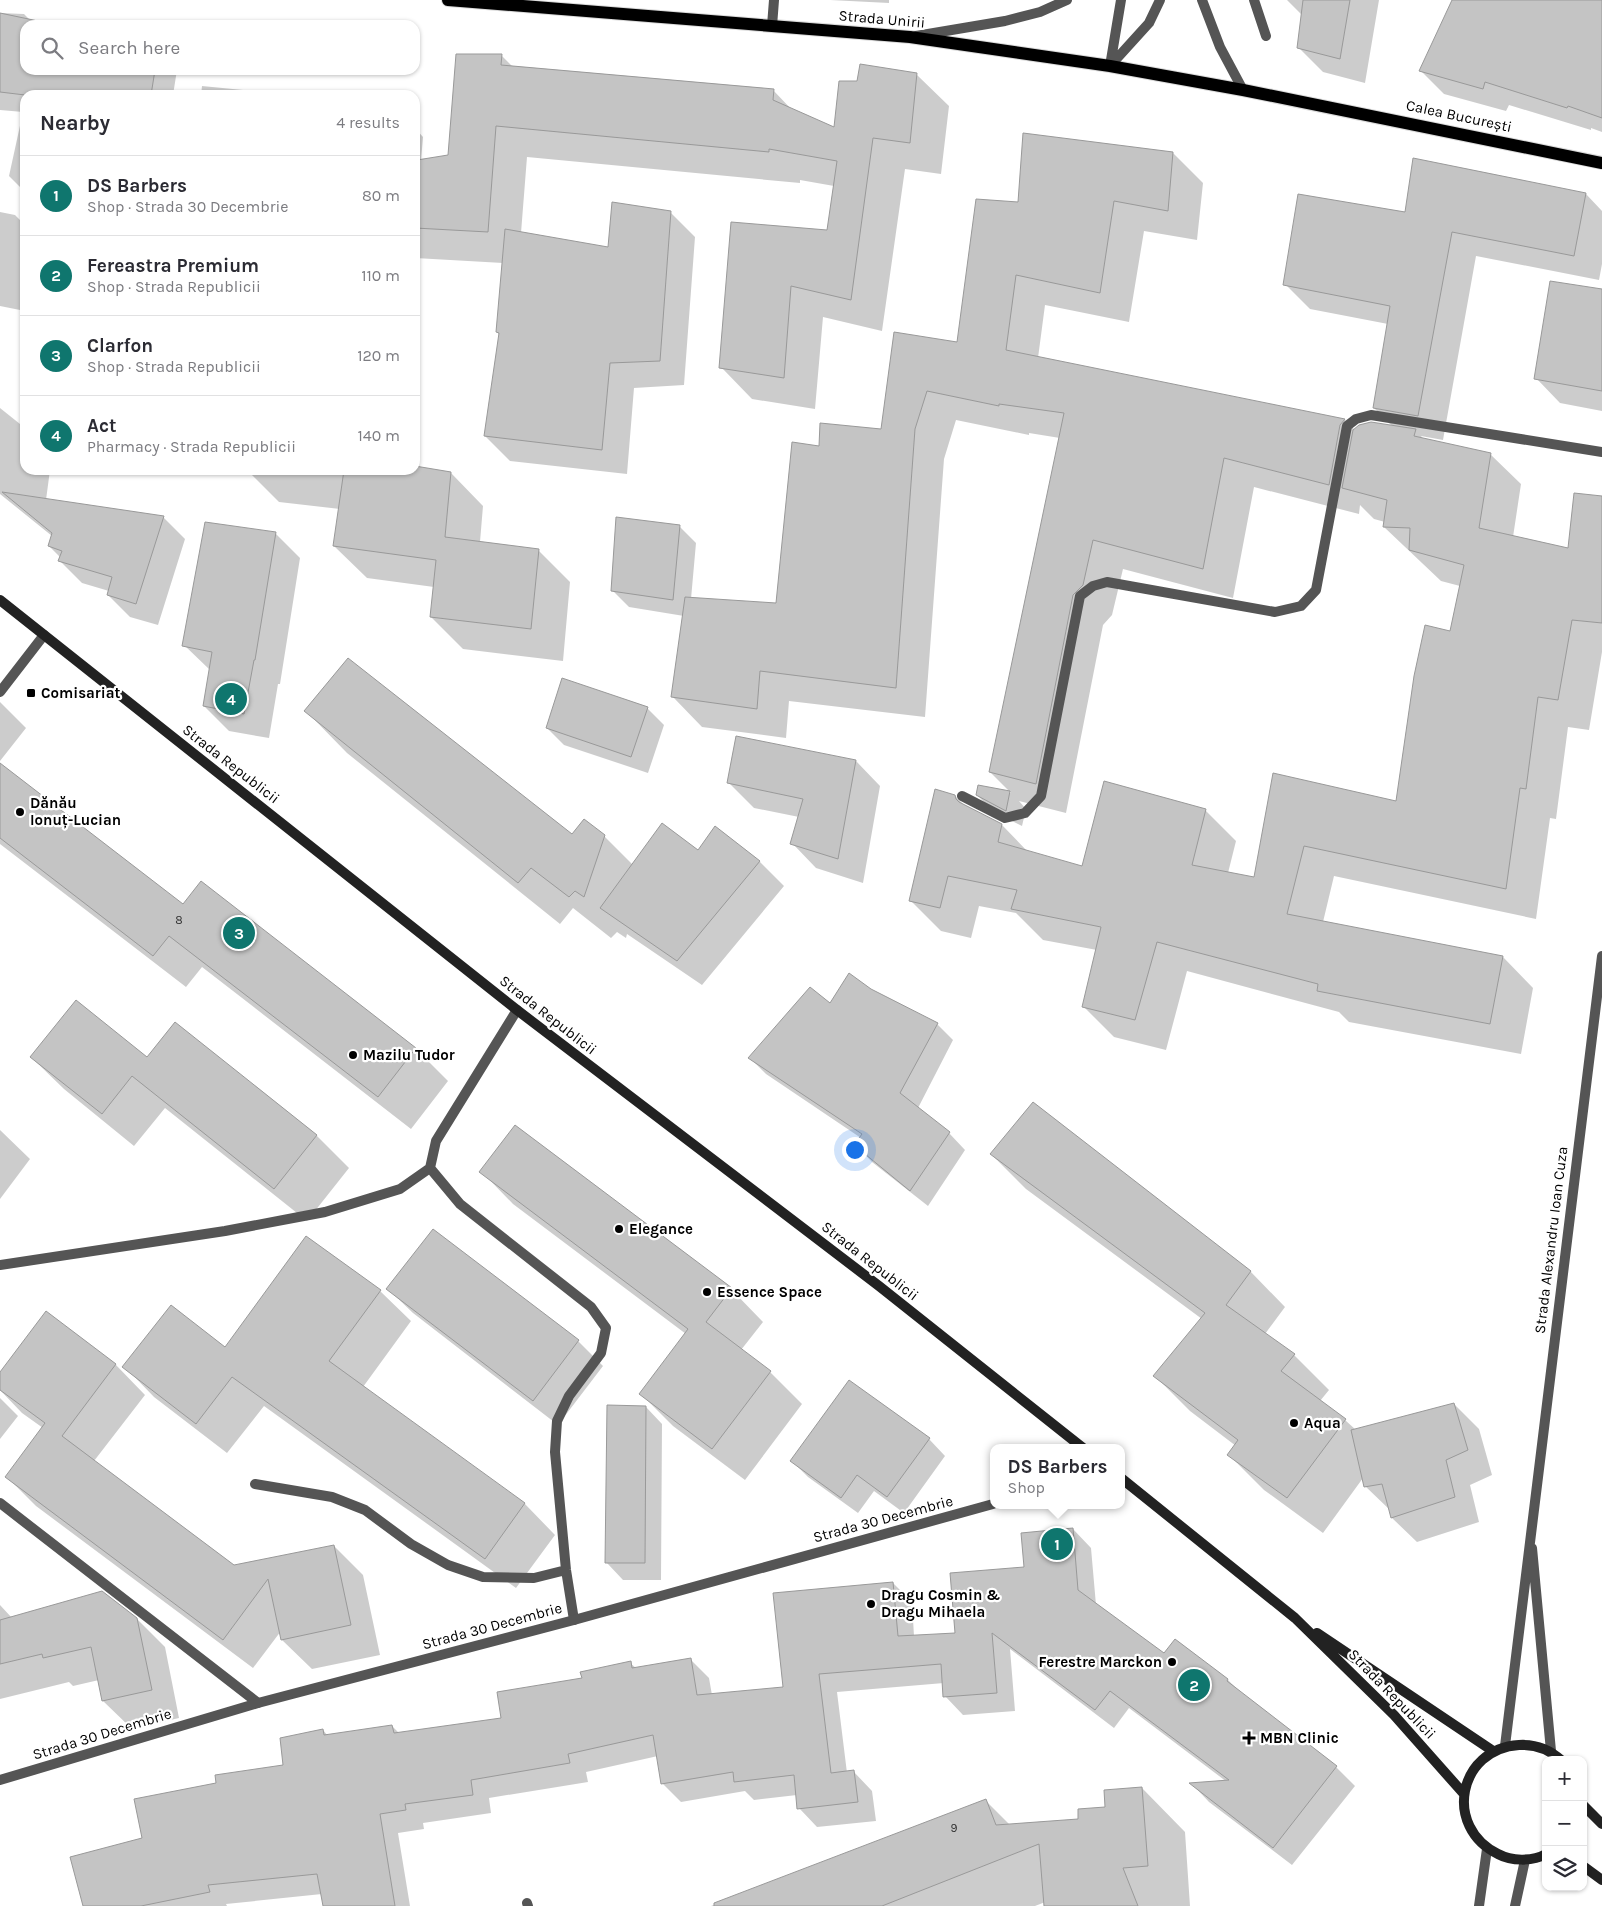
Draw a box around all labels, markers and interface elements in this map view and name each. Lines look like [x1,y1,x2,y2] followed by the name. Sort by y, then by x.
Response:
[838,6,926,32] street label: Strada Unirii
[20,20,420,75] search box
[38,34,66,62] icon: search
[78,37,180,59] text: Search here
[1405,96,1513,136] street label: Calea București
[40,111,110,135] text: Nearby
[336,113,400,132] text: 4 results
[87,175,187,197] text: DS Barbers
[53,186,59,205] text: 1
[362,186,400,205] text: 80 m
[87,197,288,216] text: Shop · Strada 30 Decembrie
[87,255,259,277] text: Fereastra Premium
[51,266,61,285] text: 2
[361,266,400,285] text: 110 m
[87,277,261,296] text: Shop · Strada Republicii
[87,335,153,357] text: Clarfon
[51,346,61,365] text: 3
[357,346,400,365] text: 120 m
[87,357,261,376] text: Shop · Strada Republicii
[87,415,116,437] text: Act
[51,426,61,445] text: 4
[358,426,400,445] text: 140 m
[87,437,296,456] text: Pharmacy · Strada Republicii
[215,680,247,718] pin: 4
[41,684,120,702] place label: Comisariat
[25,687,37,699] marker: Comisariat
[179,721,283,807] street label: Strada Republicii
[30,794,121,829] place label: Dănău Ionuț-Lucian
[14,806,26,818] marker: Dănău Ionuț-Lucian
[175,913,183,927] house number: 8
[223,914,255,952] pin: 3
[496,972,600,1058] street label: Strada Republicii
[363,1046,455,1064] place label: Mazilu Tudor
[347,1049,359,1061] marker: Mazilu Tudor
[842,1137,868,1163] your location
[1531,1145,1571,1335] street label: Strada Alexandru Ioan Cuza
[818,1218,922,1304] street label: Strada Republicii
[629,1220,693,1238] place label: Elegance
[613,1223,625,1235] marker: Elegance
[717,1283,822,1301] place label: Essence Space
[701,1286,713,1298] marker: Essence Space
[1304,1414,1341,1432] place label: Aqua
[1288,1417,1300,1429] marker: Aqua
[990,1444,1125,1509] popup
[1007,1456,1108,1478] text: DS Barbers
[1007,1478,1045,1497] text: Shop
[811,1492,955,1546] street label: Strada 30 Decembrie
[1041,1525,1073,1563] pin: 1
[881,1586,1001,1621] place label: Dragu Cosmin & Dragu Mihaela
[865,1598,877,1610] marker: Dragu Cosmin & Dragu Mihaela
[420,1599,564,1653] street label: Strada 30 Decembrie
[1345,1645,1439,1743] street label: Strada Republicii
[1039,1653,1162,1671] place label: Ferestre Marckon
[1166,1656,1178,1668] marker: Ferestre Marckon
[1178,1666,1210,1704] pin: 2
[31,1704,173,1764] street label: Strada 30 Decembrie
[1260,1729,1339,1747] place label: MBN Clinic
[1242,1731,1256,1745] marker: MBN Clinic
[1542,1756,1587,1891] map controls
[1542,1756,1587,1801] button: +
[1542,1801,1587,1846] button: −
[951,1821,958,1835] house number: 9
[1542,1846,1587,1891] button: layers

